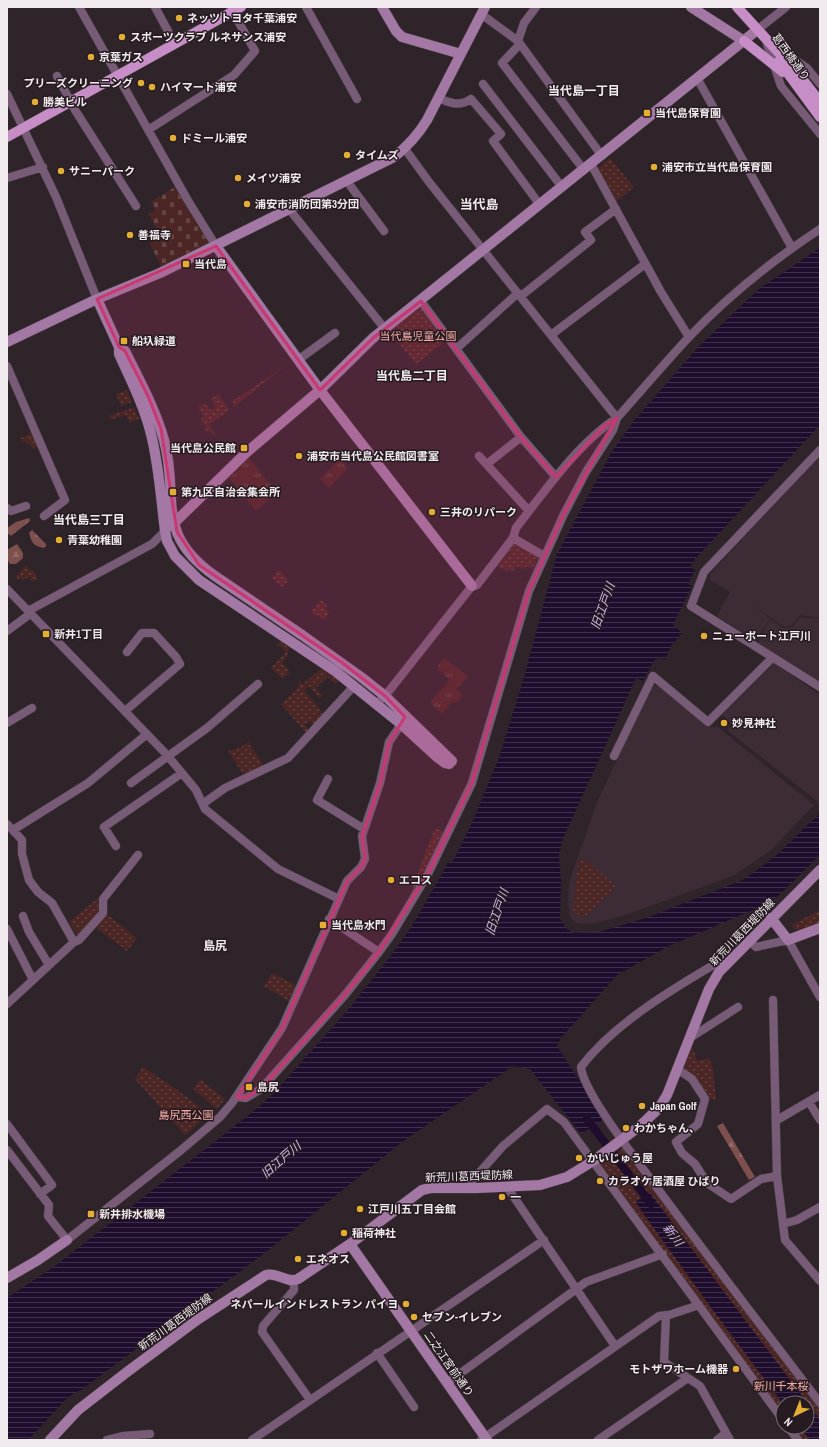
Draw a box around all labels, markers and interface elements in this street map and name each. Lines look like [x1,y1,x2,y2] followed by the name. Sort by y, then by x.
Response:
[187,11,297,25] place label: ネッツトヨタ千葉浦安
[174,13,184,23] marker: ネッツトヨタ千葉浦安
[130,30,286,44] place label: スポーツクラブ ルネサンス浦安
[769,31,813,83] street label: 葛西橋通り
[117,32,127,42] marker: スポーツクラブ ルネサンス浦安
[99,50,143,64] place label: 京葉ガス
[86,52,96,62] marker: 京葉ガス
[24,76,133,90] place label: プリーズクリーニング
[136,78,146,88] marker: プリーズクリーニング
[160,80,237,94] place label: ハイマート浦安
[147,82,157,92] marker: ハイマート浦安
[548,83,620,99] district label: 当代島一丁目
[43,95,87,109] place label: 勝美ビル
[30,97,40,107] marker: 勝美ビル
[655,106,721,120] place label: 当代島保育園
[642,108,652,118] marker: 当代島保育園
[181,131,247,145] place label: ドミール浦安
[168,133,178,143] marker: ドミール浦安
[355,148,399,162] place label: タイムズ
[342,150,352,160] marker: タイムズ
[662,160,772,174] place label: 浦安市立当代島保育園
[649,162,659,172] marker: 浦安市立当代島保育園
[69,164,135,178] place label: サニーパーク
[56,166,66,176] marker: サニーパーク
[246,171,301,185] place label: メイツ浦安
[233,173,243,183] marker: メイツ浦安
[459,196,499,213] district label: 当代島
[255,197,359,211] place label: 浦安市消防団第3分団
[242,199,252,209] marker: 浦安市消防団第3分団
[138,228,171,242] place label: 善福寺
[125,230,135,240] marker: 善福寺
[194,257,227,271] place label: 当代島
[181,259,191,269] marker: 当代島
[380,329,457,343] park label: 当代島児童公園
[132,334,176,348] place label: 船圦緑道
[119,336,129,346] marker: 船圦緑道
[376,368,448,384] district label: 当代島二丁目
[170,441,236,455] place label: 当代島公民館
[239,443,249,453] marker: 当代島公民館
[307,449,439,463] place label: 浦安市当代島公民館図書室
[294,451,304,461] marker: 浦安市当代島公民館図書室
[181,485,280,499] place label: 第九区自治会集会所
[168,487,178,497] marker: 第九区自治会集会所
[440,505,517,519] place label: 三井のリパーク
[427,507,437,517] marker: 三井のリパーク
[53,512,125,528] district label: 当代島三丁目
[67,533,122,547] place label: 青葉幼稚園
[54,535,64,545] marker: 青葉幼稚園
[587,579,619,631] water label: 旧江戸川
[54,627,103,641] place label: 新井1丁目
[41,629,51,639] marker: 新井1丁目
[712,629,811,643] place label: ニューポート江戸川
[699,631,709,641] marker: ニューポート江戸川
[732,716,776,730] place label: 妙見神社
[719,718,729,728] marker: 妙見神社
[399,873,432,887] place label: エコス
[386,875,396,885] marker: エコス
[482,885,513,937] water label: 旧江戸川
[706,895,778,969] street label: 新荒川葛西堤防線
[331,918,386,932] place label: 当代島水門
[318,920,328,930] marker: 当代島水門
[203,938,227,954] district label: 島尻
[257,1080,279,1094] place label: 島尻
[244,1082,254,1092] marker: 島尻
[650,1099,697,1113] place label: Japan Golf
[637,1101,647,1111] marker: Japan Golf
[159,1108,214,1122] park label: 島尻西公園
[634,1121,700,1135] place label: わかちゃん、
[621,1123,631,1133] marker: わかちゃん、
[258,1137,306,1182] water label: 旧江戸川
[587,1151,653,1165] place label: かいじゅう屋
[574,1153,584,1163] marker: かいじゅう屋
[425,1167,513,1185] street label: 新荒川葛西堤防線
[608,1174,721,1188] place label: カラオケ居酒屋 ひばり
[595,1176,605,1186] marker: カラオケ居酒屋 ひばり
[510,1190,521,1204] place label: 一
[497,1192,507,1202] marker: 一
[368,1202,456,1216] place label: 江戸川五丁目会館
[355,1204,365,1214] marker: 江戸川五丁目会館
[99,1207,165,1221] place label: 新井排水機場
[86,1209,96,1219] marker: 新井排水機場
[659,1221,688,1251] water label: 新川
[352,1226,396,1240] place label: 稲荷神社
[339,1228,349,1238] marker: 稲荷神社
[306,1252,350,1266] place label: エネオス
[293,1254,303,1264] marker: エネオス
[135,1290,215,1354] street label: 新荒川葛西堤防線
[230,1297,398,1311] place label: ネパールインドレストラン パイヨ
[401,1299,411,1309] marker: ネパールインドレストラン パイヨ
[422,1310,502,1324] place label: セブン-イレブン
[409,1312,419,1322] marker: セブン-イレブン
[421,1328,477,1400] street label: 二之江宮前通り
[629,1362,729,1376] place label: モトザワホーム機器
[731,1364,741,1374] marker: モトザワホーム機器
[754,1379,809,1393] park label: 新川千本桜
[775,1395,815,1435] north arrow
[781,1415,795,1430] text: N

